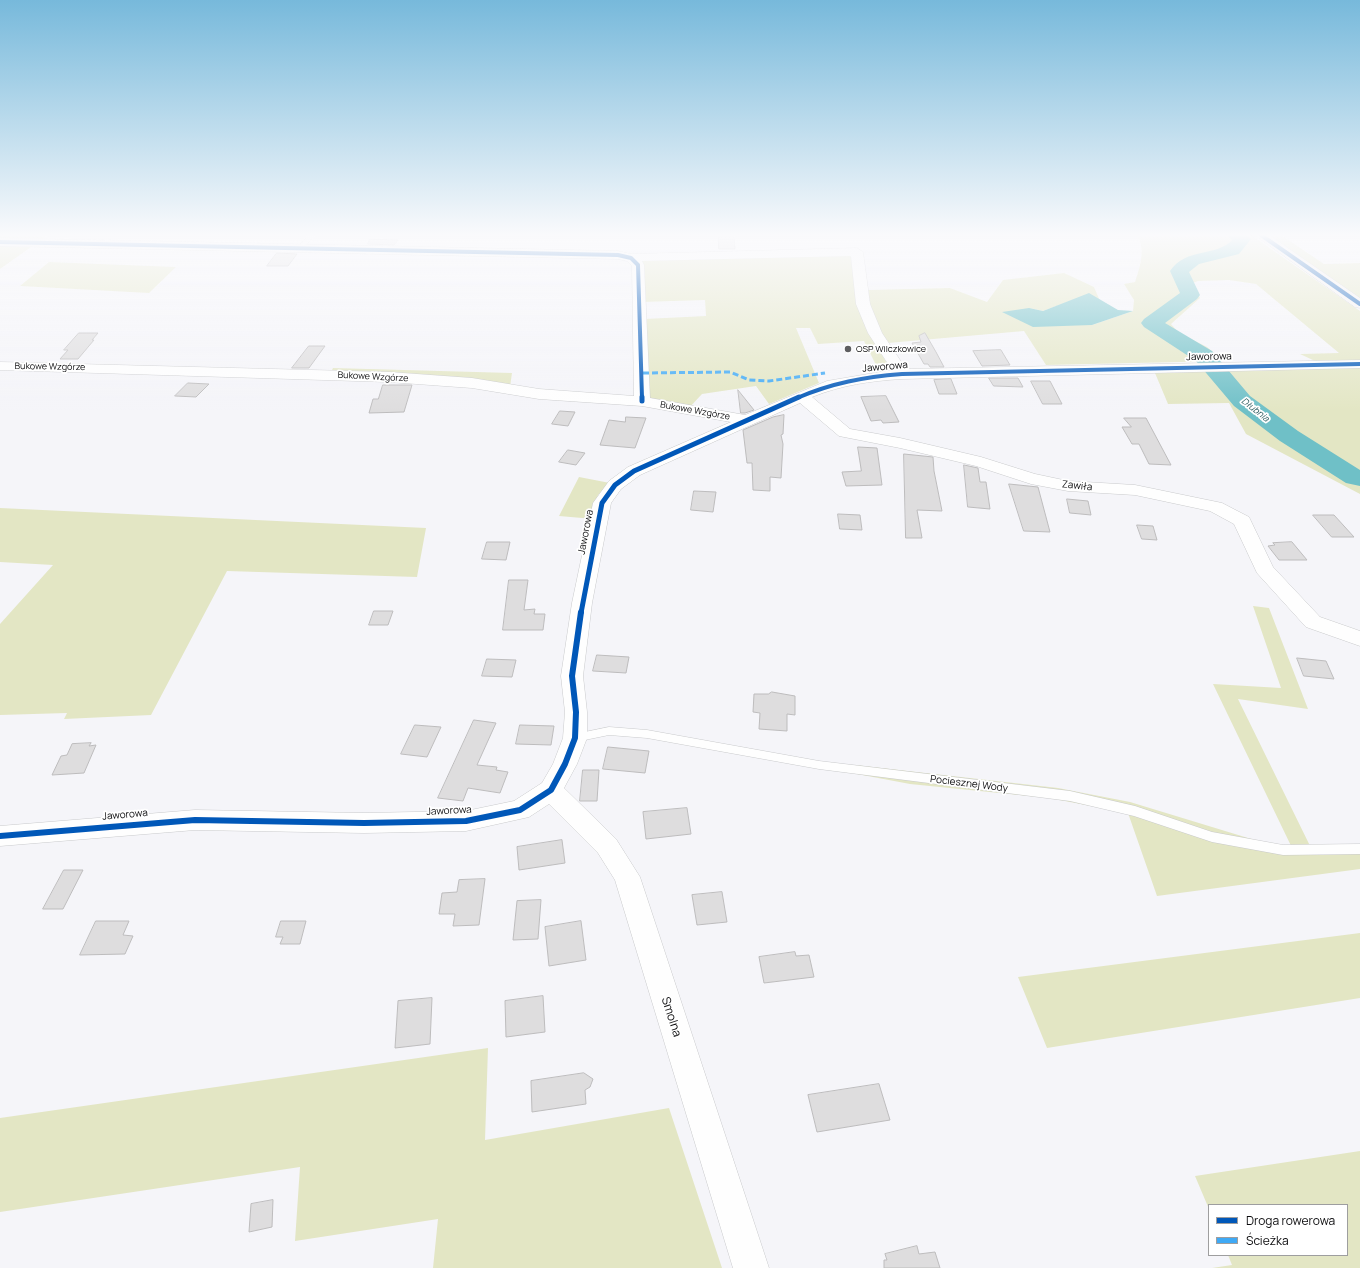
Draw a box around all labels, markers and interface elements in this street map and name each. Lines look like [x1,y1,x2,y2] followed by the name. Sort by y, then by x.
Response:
[843,344,853,354] marker: OSP Wilczkowice
[856,344,926,354] place label: OSP Wilczkowice
[1186,351,1232,363] street label: Jaworowa
[862,359,908,375] street label: Jaworowa
[15,361,85,373] street label: Bukowe Wzgórze
[337,370,409,384] street label: Bukowe Wzgórze
[1239,396,1271,424] water label: Dłubnia
[659,400,731,422] street label: Bukowe Wzgórze
[1061,478,1093,494] street label: Zawiła
[576,509,596,555] street label: Jaworowa
[929,773,1009,795] street label: Pociesznej Wody
[426,804,472,818] street label: Jaworowa
[102,807,148,823] street label: Jaworowa
[658,995,684,1039] street label: Smolna
[1208,1204,1348,1256] legend
[1246,1212,1335,1229] text: Droga rowerowa
[1246,1232,1289,1249] text: Ścieżka

